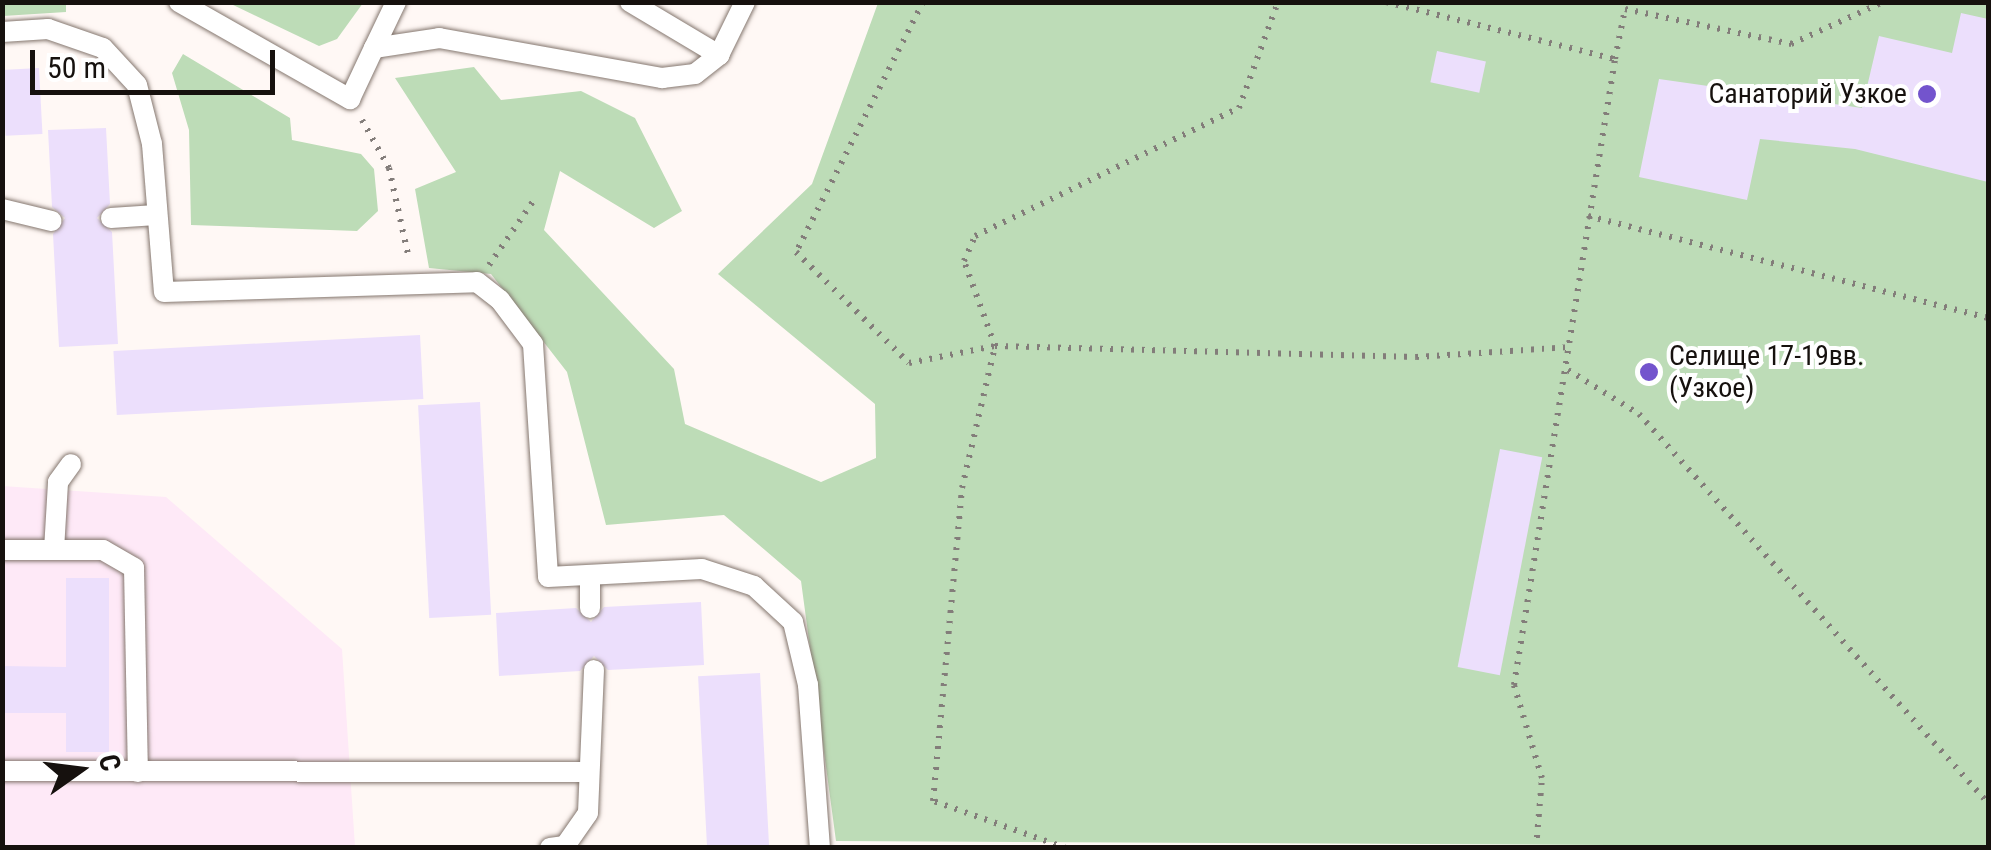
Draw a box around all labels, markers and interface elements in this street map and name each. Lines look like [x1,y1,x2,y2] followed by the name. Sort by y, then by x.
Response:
[35,30,280,92] scale bar
[47,50,106,85] text: 50 m
[1709,77,1907,111] place label: Санаторий Узкое
[1916,83,1938,105] marker: Санаторий Узкое
[1669,339,1864,405] place label: Селище 17-19вв. (Узкое)
[1638,361,1660,383] marker: Селище 17-19вв. (Узкое)
[30,720,130,820] north arrow
[92,751,128,774] text: С

